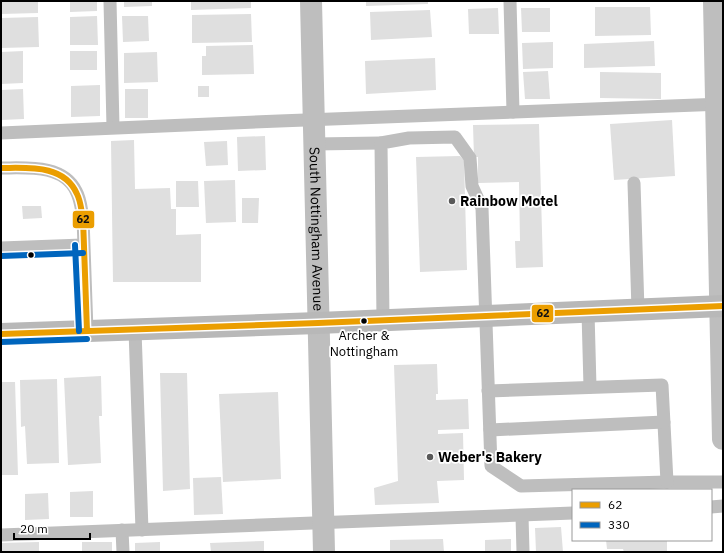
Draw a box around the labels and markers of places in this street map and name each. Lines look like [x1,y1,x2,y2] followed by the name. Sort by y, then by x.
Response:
[460,192,558,210] place label: Rainbow Motel
[447,196,457,206] marker: Rainbow Motel
[26,250,36,260] unlabelled marker
[359,316,369,326] marker: Archer & Nottingham
[330,327,398,360] place label: Archer & Nottingham
[438,448,542,466] place label: Weber's Bakery
[425,452,435,462] marker: Weber's Bakery

